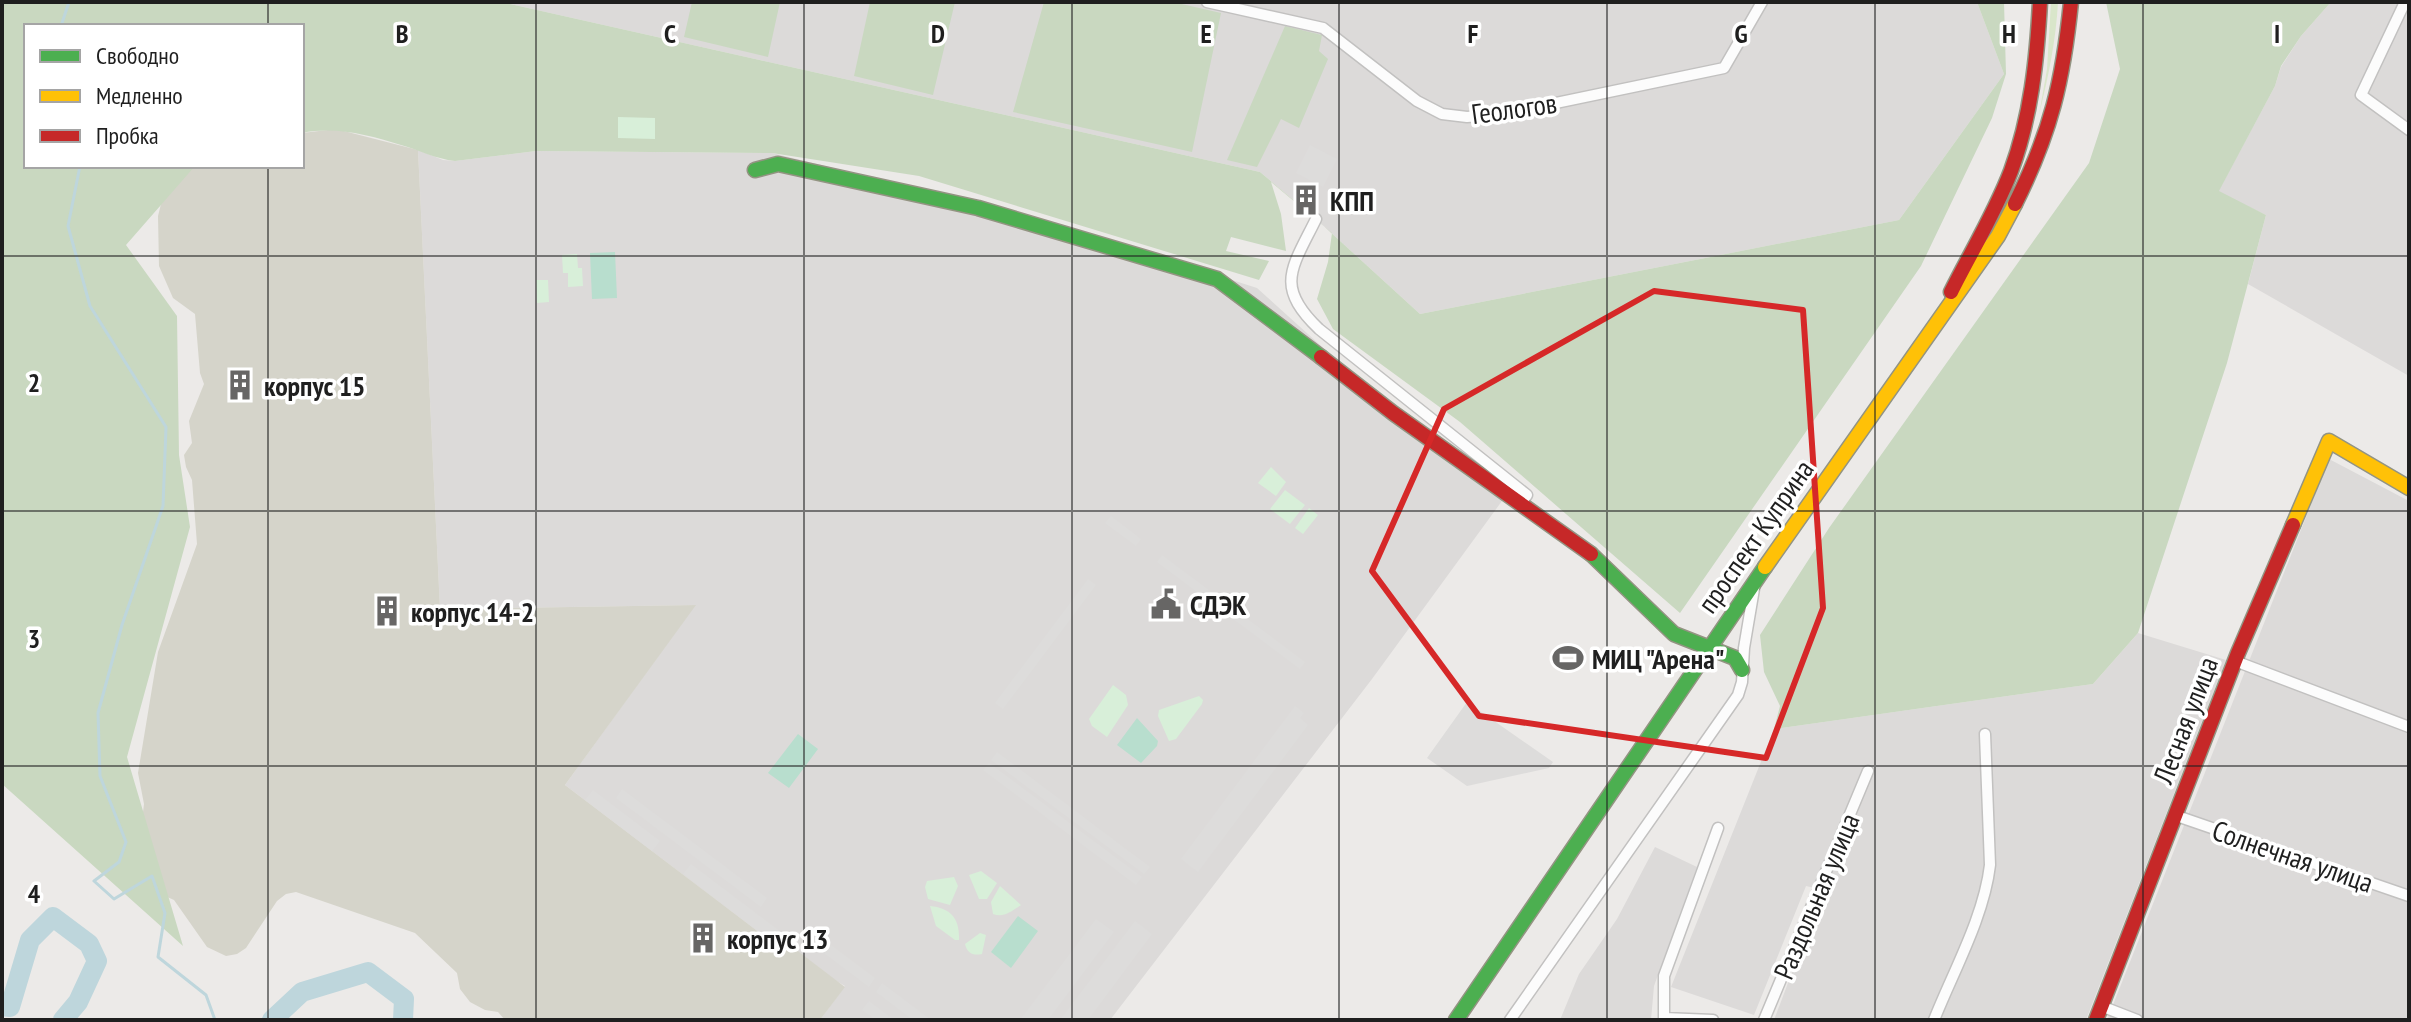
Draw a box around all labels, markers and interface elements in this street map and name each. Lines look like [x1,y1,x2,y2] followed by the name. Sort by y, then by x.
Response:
[396,17,409,50] text: B
[664,17,676,50] text: C
[931,17,945,50] text: D
[1200,17,1212,50] text: E
[1468,17,1479,50] text: F
[1734,17,1748,50] text: G
[2002,17,2016,50] text: H
[2274,17,2280,50] text: I
[24,24,304,168] legend
[96,40,179,71] text: Свободно
[96,80,183,111] text: Медленно
[1469,84,1559,132] street label: Геологов
[96,120,159,151] text: Пробка
[1330,182,1374,219] place label: КПП
[1289,183,1323,217] building icon: КПП
[28,366,40,399] text: 2
[264,367,365,404] place label: корпус 15
[223,368,257,402] building icon: корпус 15
[1689,452,1821,620] street label: проспект Куприна
[1190,586,1247,623] place label: СДЭК
[1149,587,1183,621] public building icon: СДЭК
[411,593,534,630] place label: корпус 14-2
[370,594,404,628] building icon: корпус 14-2
[28,622,40,655] text: 3
[1592,640,1725,677] place label: МИЦ "Арена"
[1551,641,1585,675] sports icon: МИЦ "Арена"
[2144,651,2226,790] street label: Лесная улица
[1764,807,1868,985] street label: Раздольная улица
[2208,811,2378,901] street label: Солнечная улица
[28,877,41,910] text: 4
[727,920,828,957] place label: корпус 13
[686,921,720,955] building icon: корпус 13

